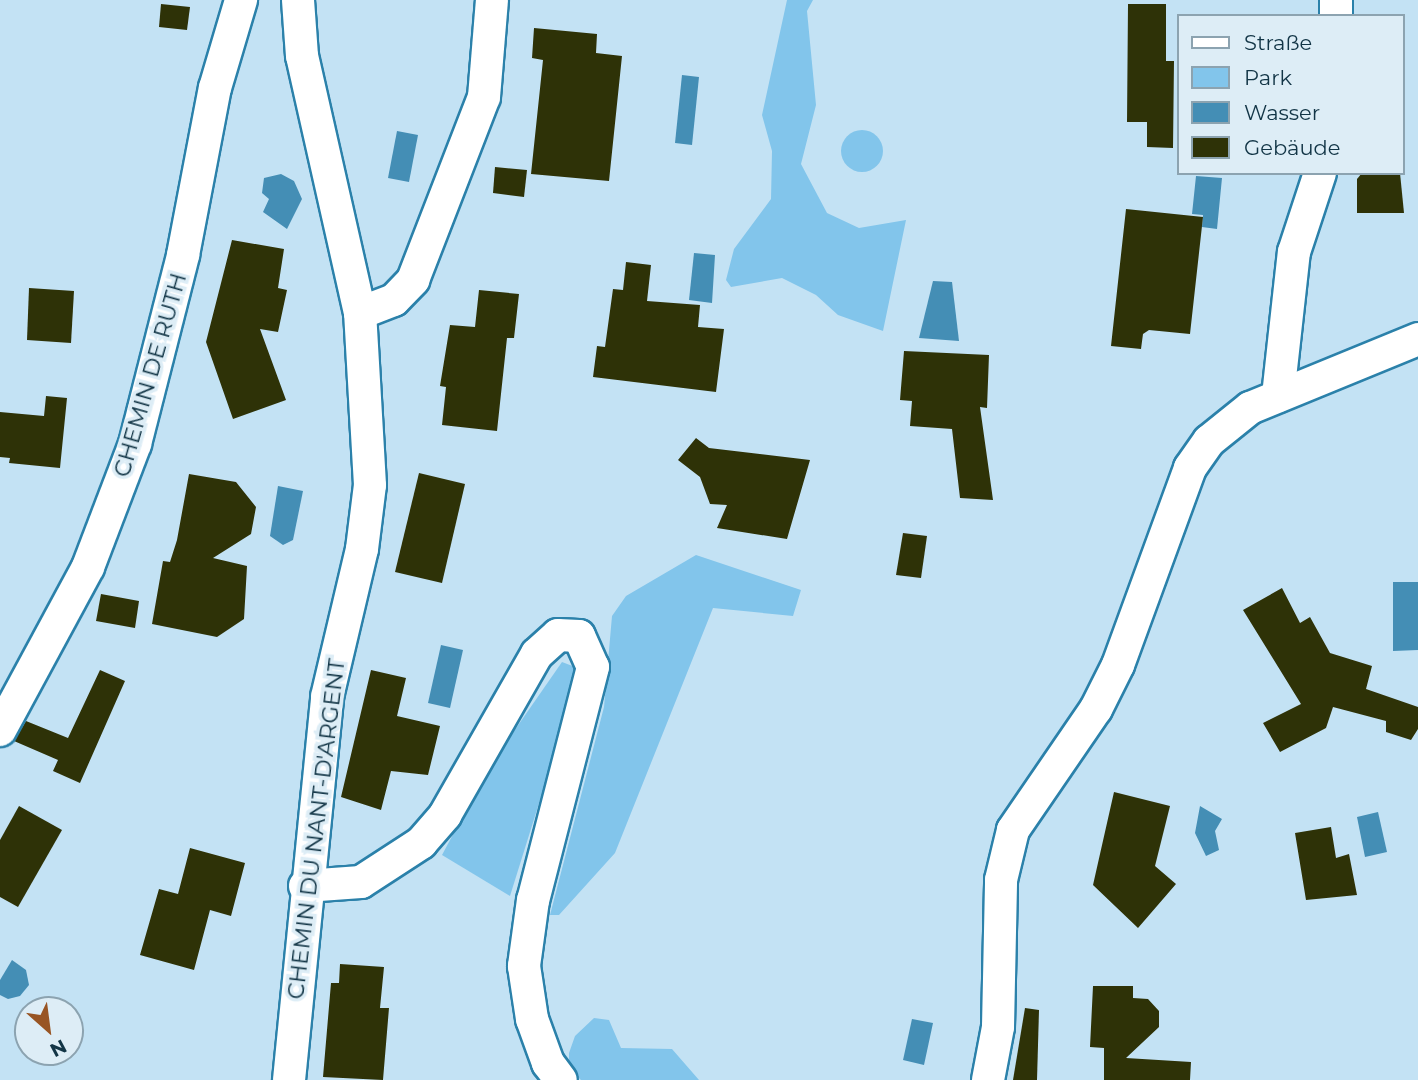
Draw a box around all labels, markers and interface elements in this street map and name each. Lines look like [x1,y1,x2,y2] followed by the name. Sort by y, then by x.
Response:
[1176,14,1404,175] legend
[1244,30,1312,55] text: Straße
[1244,65,1292,90] text: Park
[1244,100,1320,125] text: Wasser
[1244,135,1341,160] text: Gebäude
[108,270,192,480] street label: CHEMIN DE RUTH
[281,657,351,1001] street label: CHEMIN DU NANT-D'ARGENT
[14,996,84,1066] north arrow
[46,1034,70,1062] text: N

